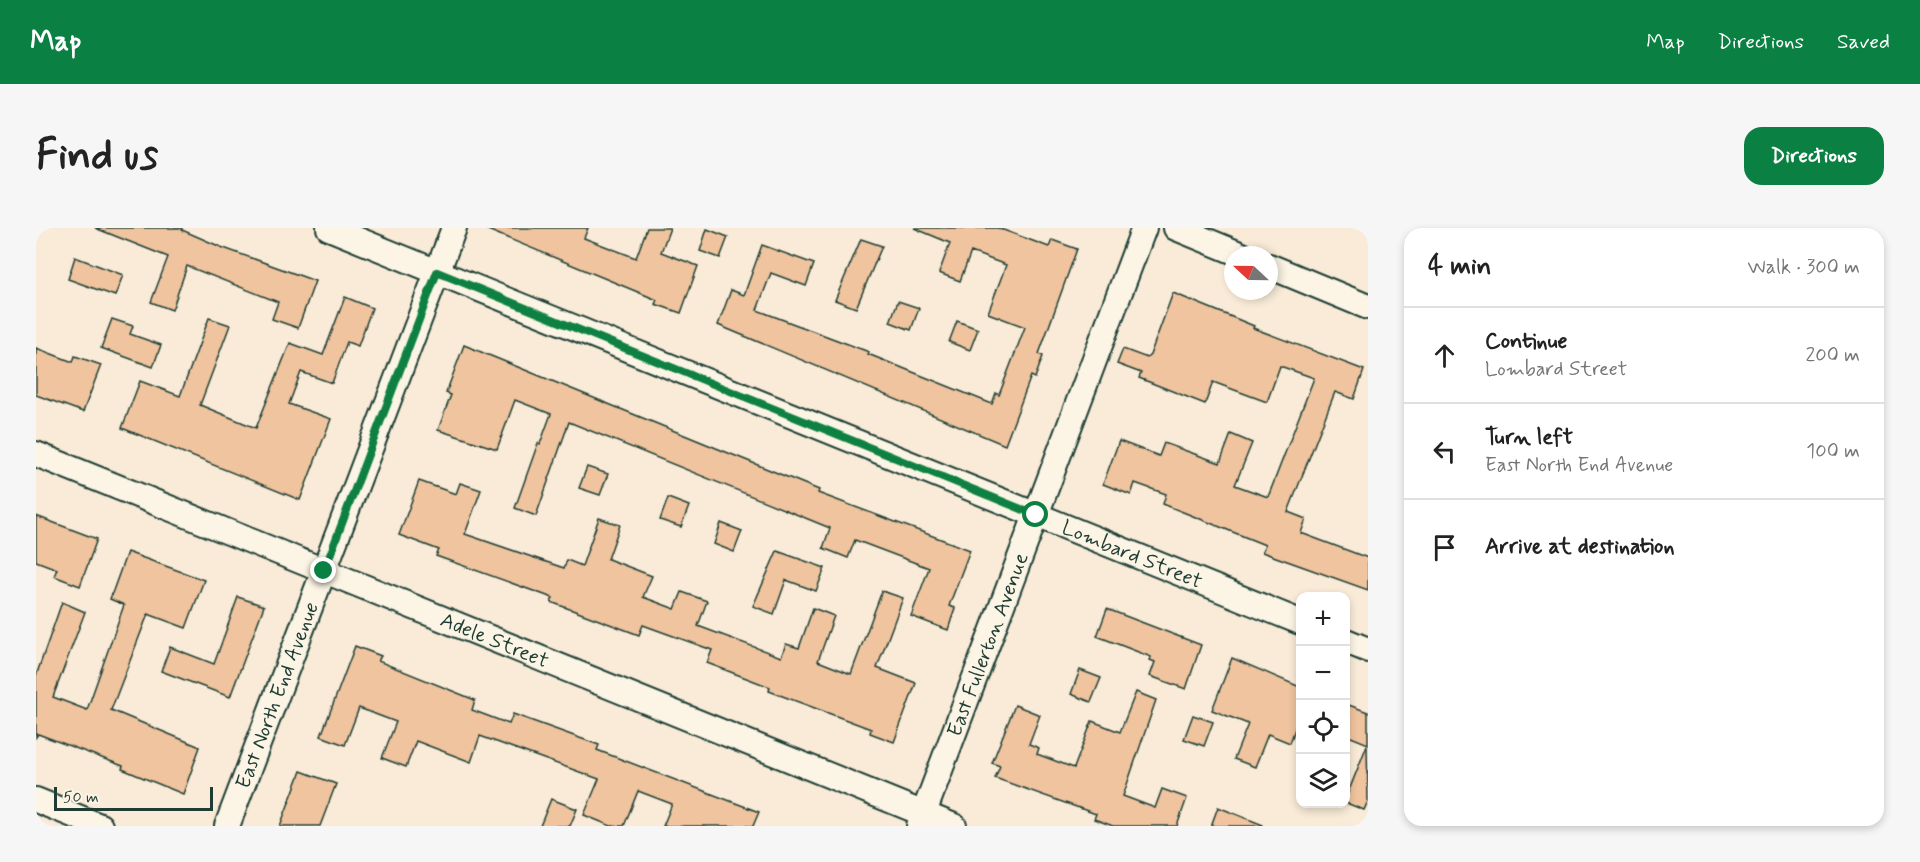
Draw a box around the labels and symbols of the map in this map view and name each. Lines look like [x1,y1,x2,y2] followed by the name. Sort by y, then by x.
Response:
[1224,246,1278,300] north arrow
[1022,501,1048,527] route start
[1057,514,1207,596] street label: Lombard Street
[941,549,1036,741] street label: East Fullerton Avenue
[310,557,336,583] route end
[229,598,326,793] street label: East North End Avenue
[436,606,553,675] street label: Adele Street
[54,784,213,812] scale bar

